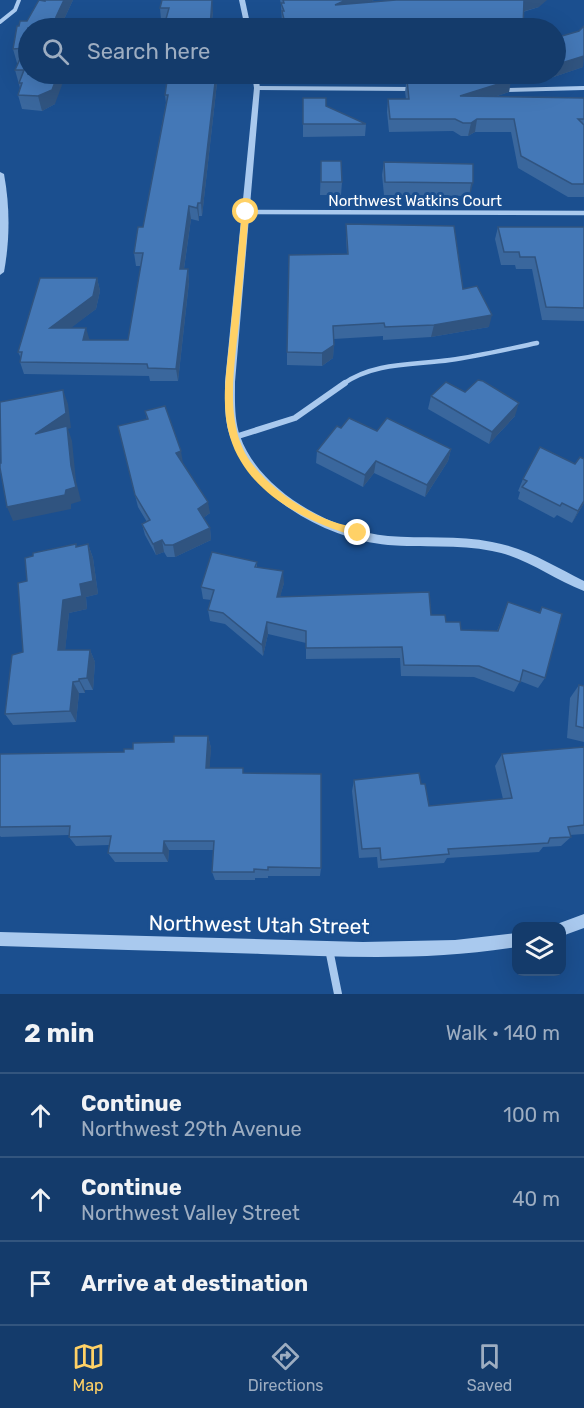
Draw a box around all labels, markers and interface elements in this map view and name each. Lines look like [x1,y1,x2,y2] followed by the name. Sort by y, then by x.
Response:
[18,18,566,84] search box
[39,35,72,68] icon: search
[87,38,210,65] text: Search here
[328,192,502,210] street label: Northwest Watkins Court
[232,198,258,224] route start
[344,519,370,545] route end
[148,910,370,939] street label: Northwest Utah Street
[512,922,566,976] map controls
[512,922,566,976] button: layers
[24,1018,94,1049] text: 2 min
[446,1021,560,1045] text: Walk · 140 m
[81,1090,182,1117] text: Continue
[24,1099,57,1132] icon: ahead
[503,1103,560,1127] text: 100 m
[81,1117,302,1141] text: Northwest 29th Avenue
[81,1174,182,1201] text: Continue
[24,1183,57,1216] icon: ahead
[512,1187,560,1211] text: 40 m
[81,1201,300,1225] text: Northwest Valley Street
[24,1267,57,1300] icon: arrive
[81,1270,308,1297] text: Arrive at destination
[72,1340,105,1395] tab: Map
[248,1340,324,1395] tab: Directions
[467,1340,512,1395] tab: Saved

